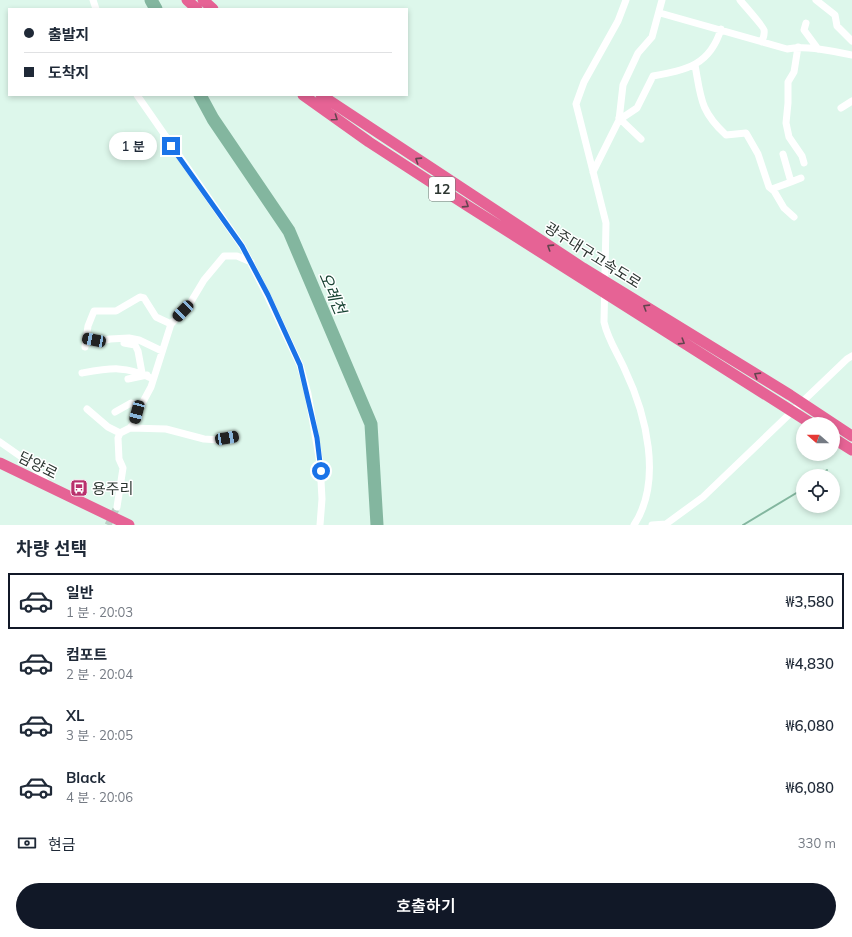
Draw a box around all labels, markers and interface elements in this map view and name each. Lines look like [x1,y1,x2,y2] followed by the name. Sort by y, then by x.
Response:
[48,25,89,44] text: 출발지
[48,63,89,82] text: 도착지
[330,113,337,120] one-way arrow
[109,132,157,160] callout: 1 분
[162,137,180,155] route end
[121,138,145,154] text: 1 분
[415,158,422,165] one-way arrow
[429,177,455,201] road number: 12
[462,200,469,207] one-way arrow
[541,218,645,292] street label: 광주대구고속도로
[548,244,555,251] one-way arrow
[315,269,352,319] water label: 오례천
[170,298,196,324] car
[643,304,650,311] one-way arrow
[81,332,107,348] car
[678,337,685,344] one-way arrow
[754,372,761,379] one-way arrow
[128,399,146,425] car
[796,417,840,461] north arrow
[796,417,840,513] map controls
[214,430,240,446] car
[15,447,61,483] street label: 담양로
[312,462,330,480] route start
[796,469,840,513] button: locate
[69,478,89,498] bus stop icon: 용주리
[92,479,133,498] place label: 용주리
[16,537,87,560] text: 차량 선택
[18,583,54,619] icon: car
[66,583,94,602] text: 일반
[785,592,834,611] text: ₩3,580
[66,604,133,620] text: 1 분 · 20:03
[18,645,54,681] icon: car
[66,645,107,664] text: 컴포트
[785,654,834,673] text: ₩4,830
[66,666,133,682] text: 2 분 · 20:04
[66,706,84,725] text: XL
[18,707,54,743] icon: car
[785,716,834,735] text: ₩6,080
[66,727,133,743] text: 3 분 · 20:05
[66,768,105,787] text: Black
[18,769,54,805] icon: car
[785,778,834,797] text: ₩6,080
[66,789,133,805] text: 4 분 · 20:06
[16,832,38,854] icon: cash
[48,835,76,854] text: 현금
[798,835,836,851] text: 330 m
[16,883,836,929] button: 호출하기

